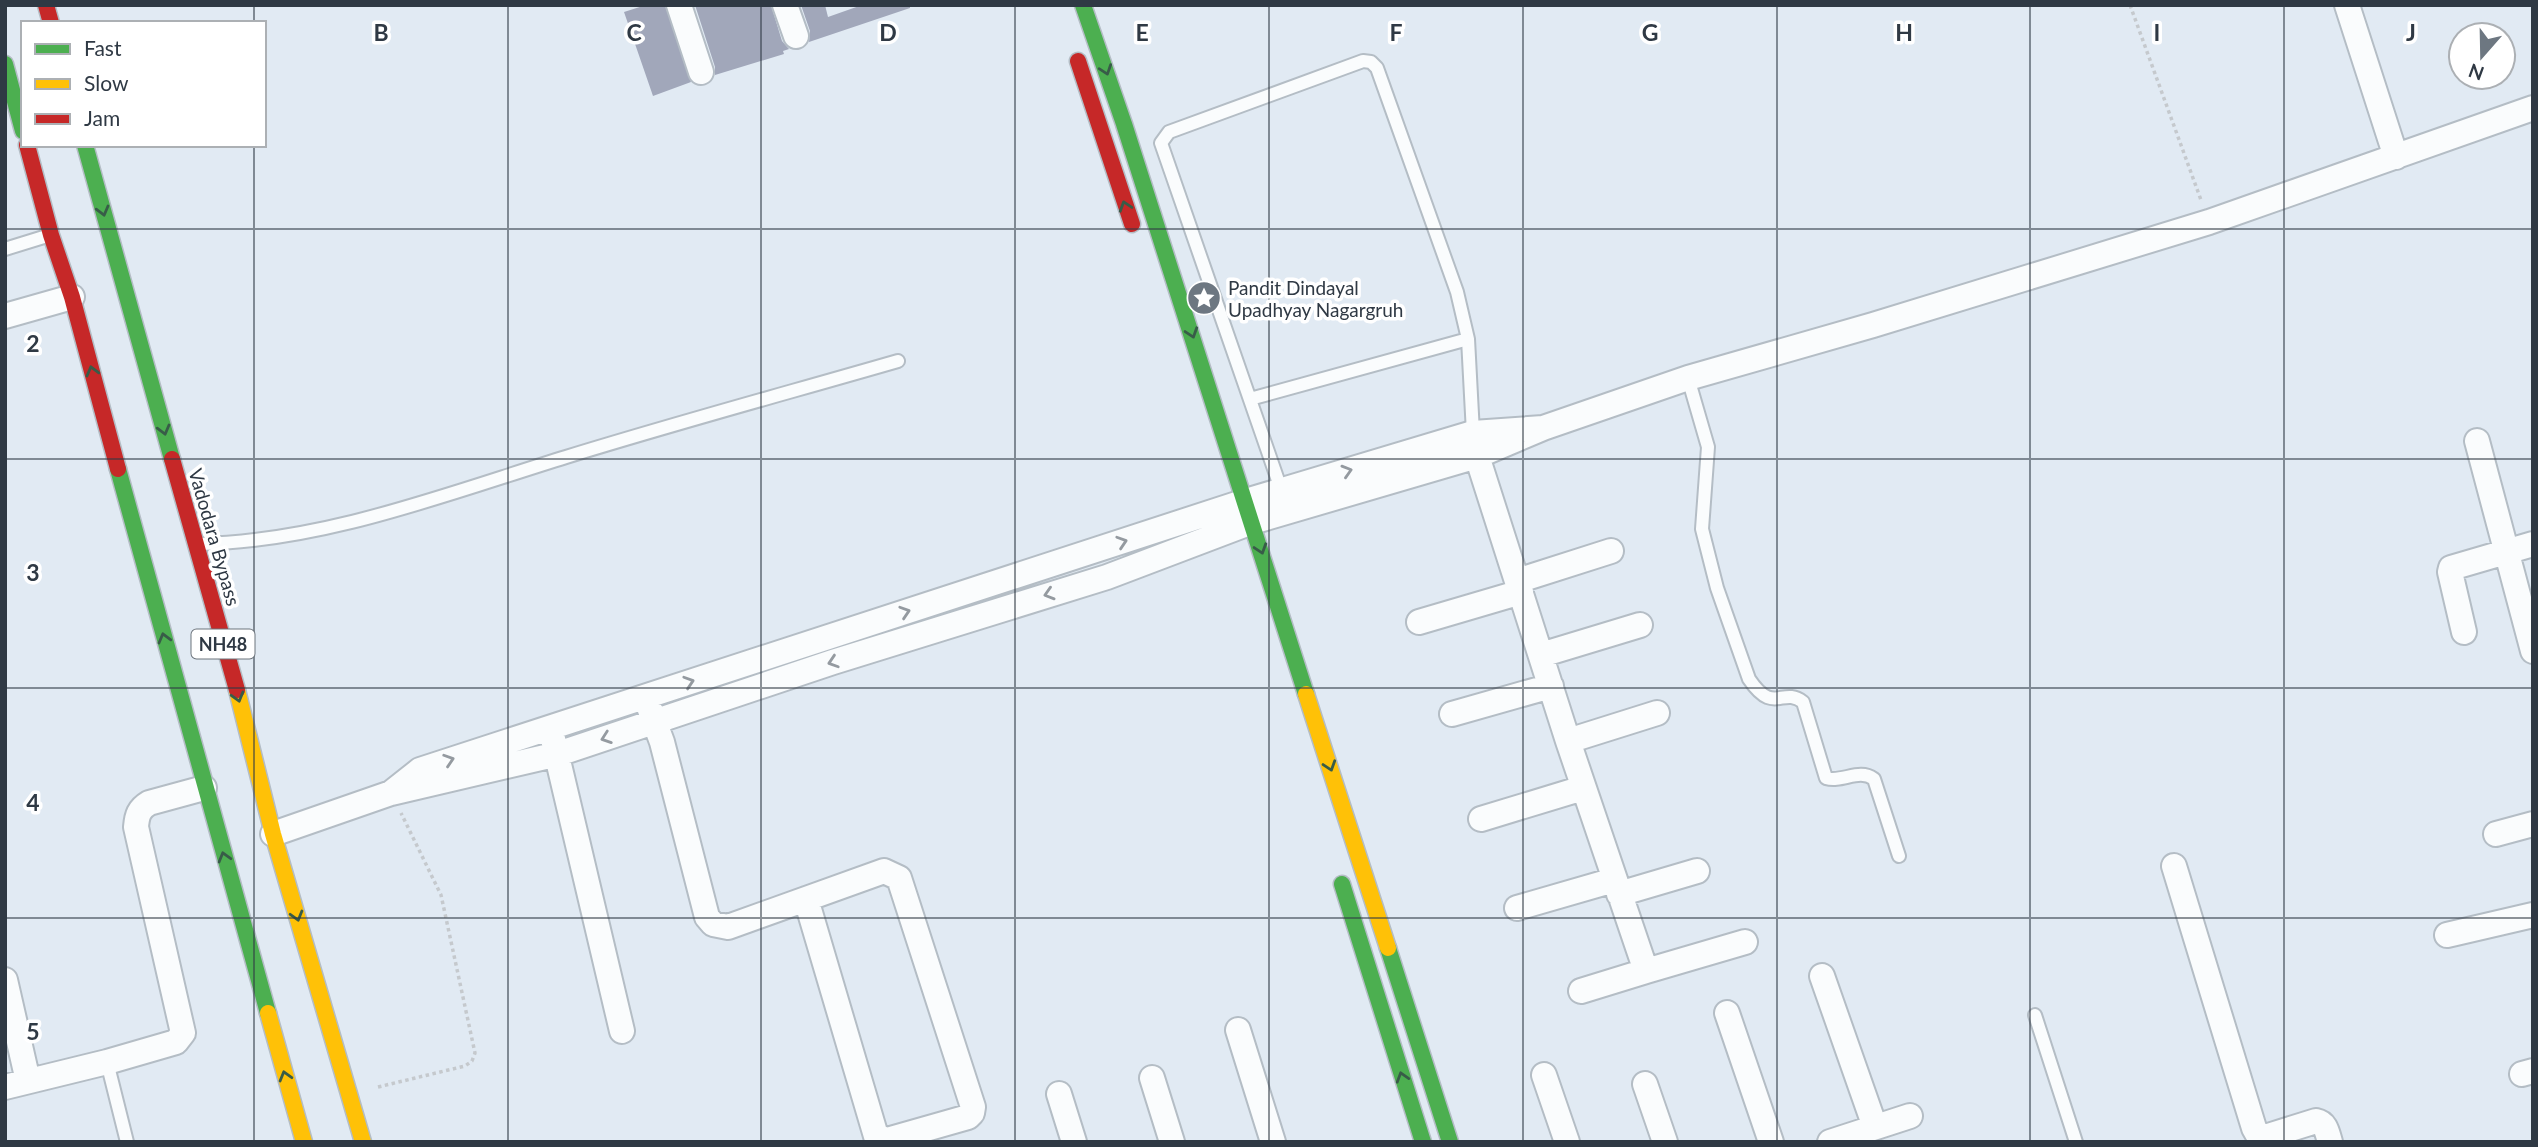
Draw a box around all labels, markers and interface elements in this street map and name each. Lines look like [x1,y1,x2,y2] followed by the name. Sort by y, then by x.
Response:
[373,18,389,46] text: B
[626,18,642,46] text: C
[879,18,897,46] text: D
[1135,18,1149,46] text: E
[1389,18,1403,46] text: F
[1642,18,1658,46] text: G
[1895,18,1913,46] text: H
[2154,18,2160,46] text: I
[2406,18,2416,46] text: J
[21,21,266,147] legend
[2447,21,2517,91] north arrow
[84,35,122,60] text: Fast
[2465,59,2487,86] text: N
[1098,63,1112,75] one-way arrow
[84,70,129,95] text: Slow
[84,105,120,130] text: Jam
[1119,200,1134,212] one-way arrow
[95,205,110,217] one-way arrow
[1228,276,1403,321] place label: Pandit Dindayal Upadhyay Nagargruh
[1185,279,1223,317] place icon: Pandit Dindayal Upadhyay Nagargruh
[1184,326,1198,338] one-way arrow
[26,329,40,357] text: 2
[86,365,100,377] one-way arrow
[156,424,170,436] one-way arrow
[1341,464,1353,479] one-way arrow
[184,466,246,608] street label: Vadodara Bypass
[1115,536,1128,550] one-way arrow
[1253,543,1267,555] one-way arrow
[26,558,40,586] text: 3
[1044,585,1056,600] one-way arrow
[899,606,911,620] one-way arrow
[192,630,255,658] road number: NH48
[158,632,172,644] one-way arrow
[827,654,839,668] one-way arrow
[682,676,695,690] one-way arrow
[230,690,245,702] one-way arrow
[601,730,613,744] one-way arrow
[443,754,455,768] one-way arrow
[1322,759,1336,772] one-way arrow
[26,788,40,816] text: 4
[217,851,232,863] one-way arrow
[289,910,304,922] one-way arrow
[26,1017,40,1045] text: 5
[279,1070,294,1082] one-way arrow
[1396,1071,1411,1083] one-way arrow

